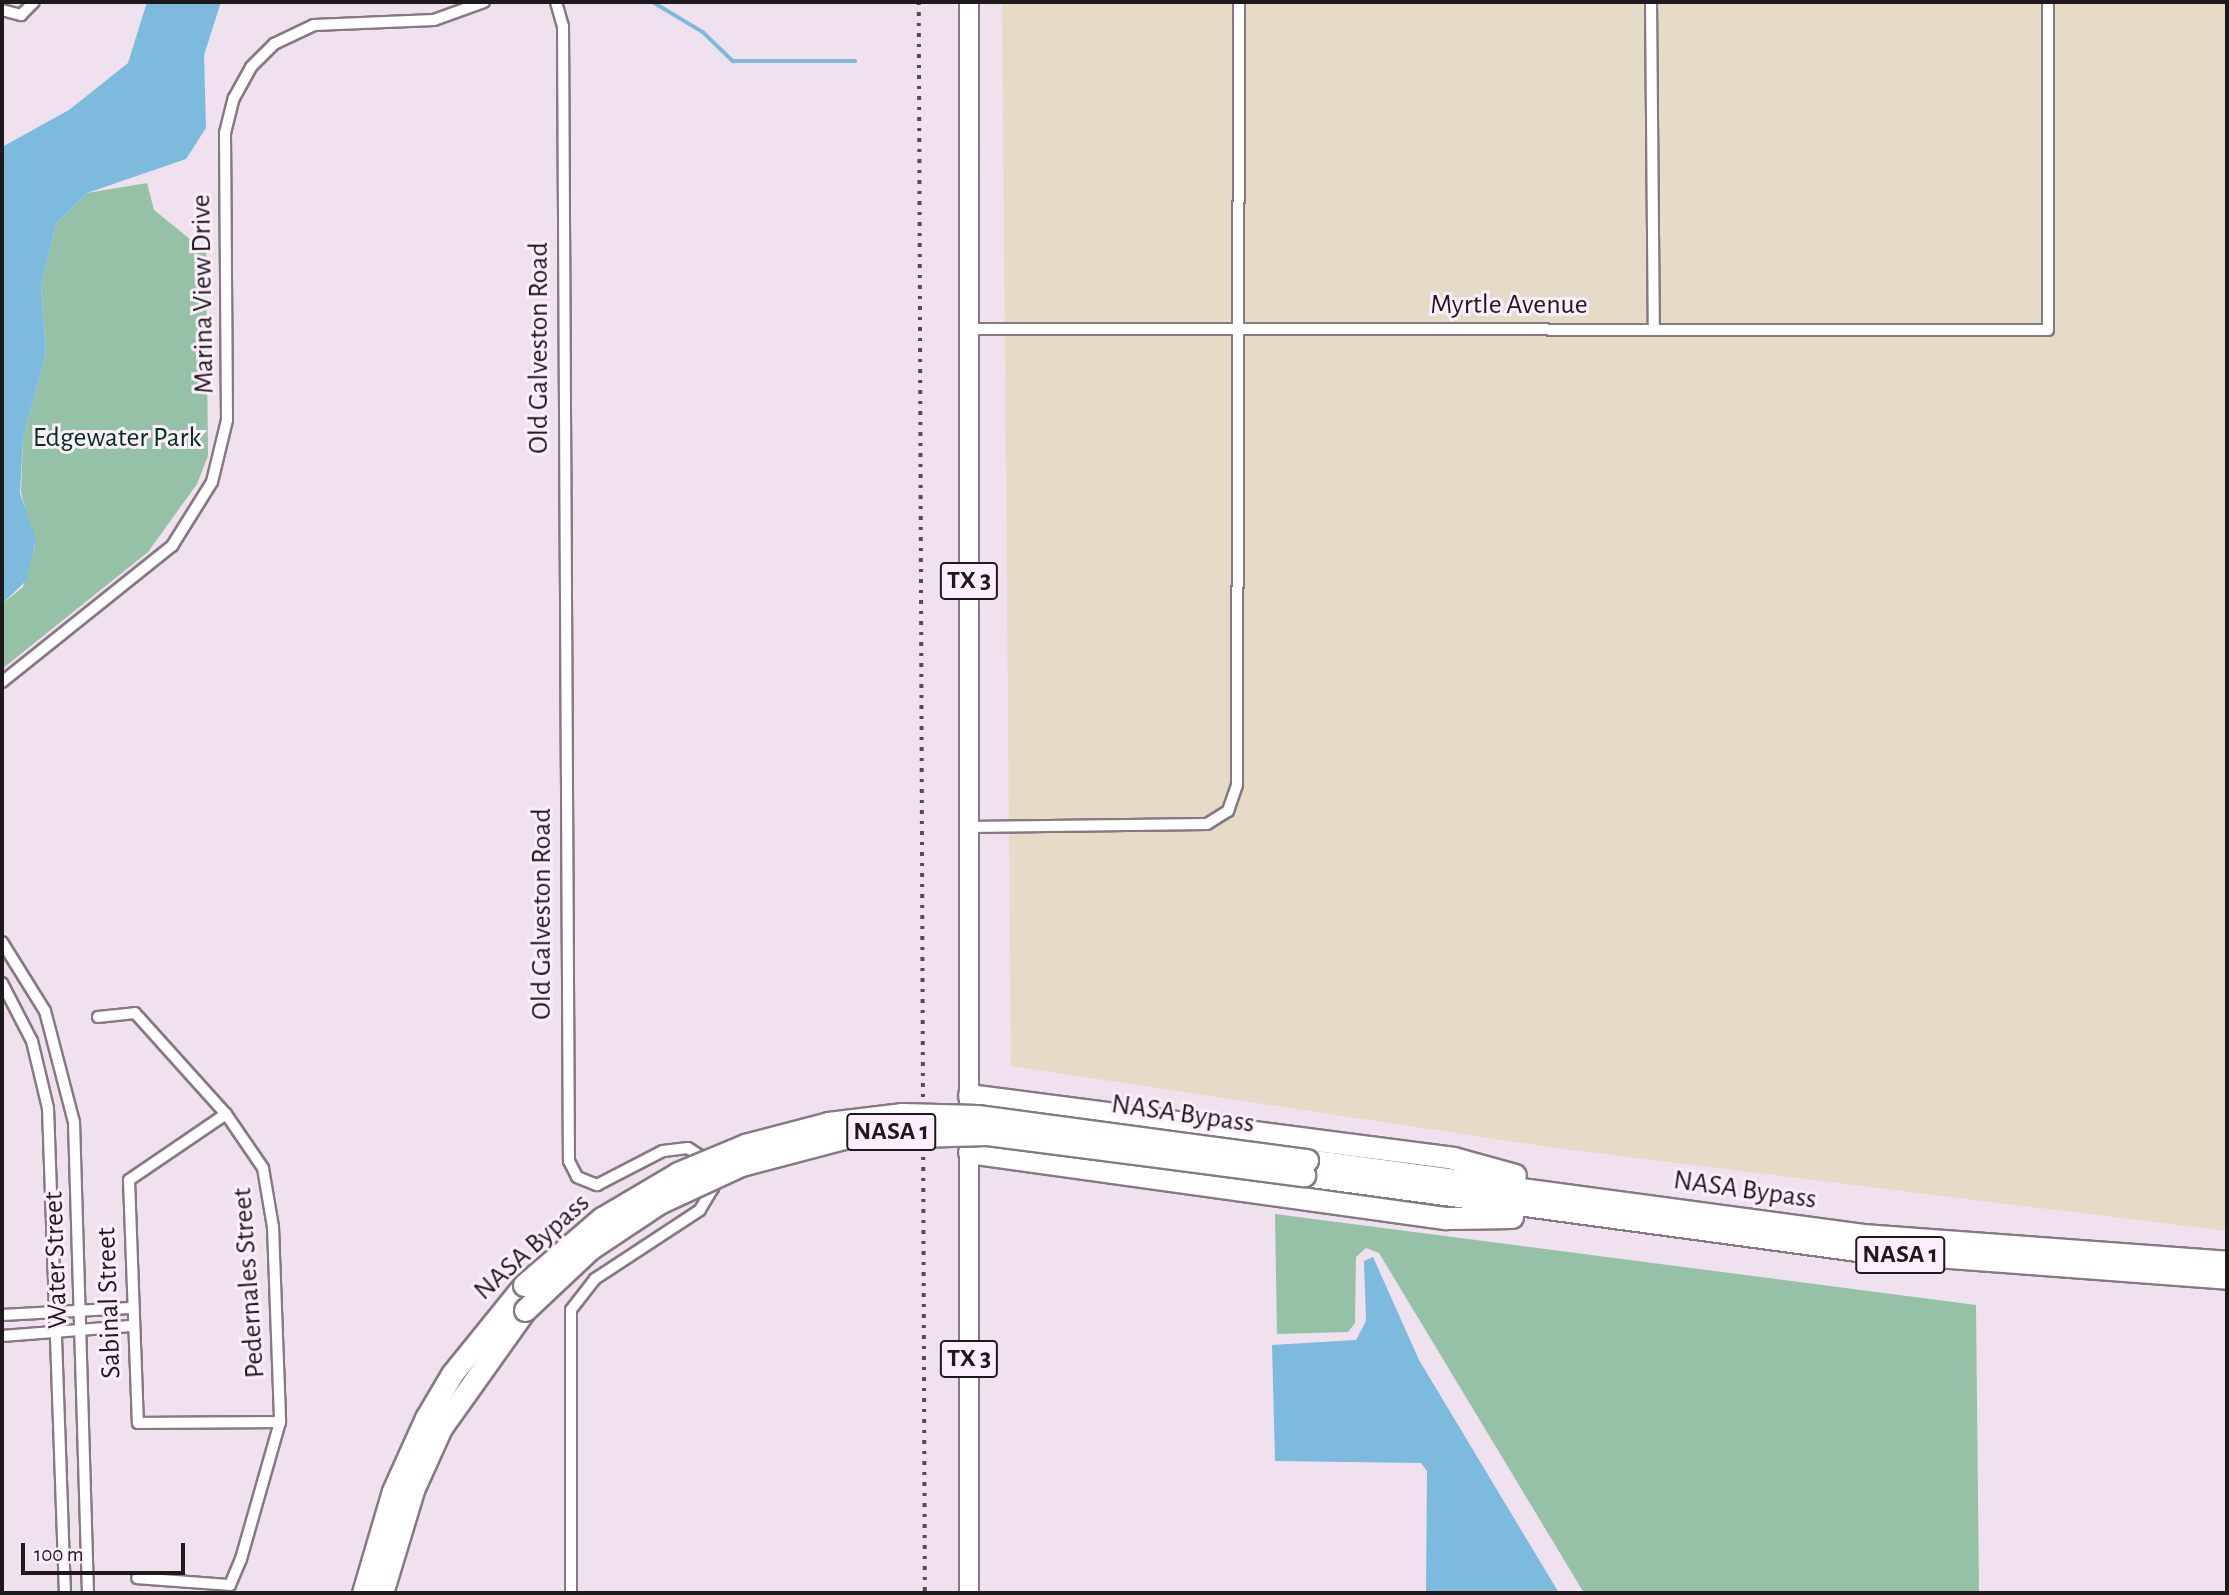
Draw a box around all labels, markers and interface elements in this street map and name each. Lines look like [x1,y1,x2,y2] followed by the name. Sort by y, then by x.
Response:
[184,194,222,394] street label: Marina View Drive
[522,242,556,454] street label: Old Galveston Road
[1430,288,1588,322] street label: Myrtle Avenue
[33,421,201,455] park label: Edgewater Park
[939,558,999,604] road number: TX 3
[525,808,559,1020] street label: Old Galveston Road
[1109,1087,1257,1141] street label: NASA Bypass
[846,1110,936,1154] road number: NASA 1
[1671,1163,1819,1217] street label: NASA Bypass
[467,1186,597,1308] street label: NASA Bypass
[226,1187,272,1379] street label: Pedernales Street
[37,1191,75,1329] street label: Water Street
[90,1227,128,1379] street label: Sabinal Street
[1854,1232,1946,1278] road number: NASA 1
[939,1336,999,1382] road number: TX 3
[24,1528,189,1572] scale bar
[34,1544,84,1565] text: 100 m

